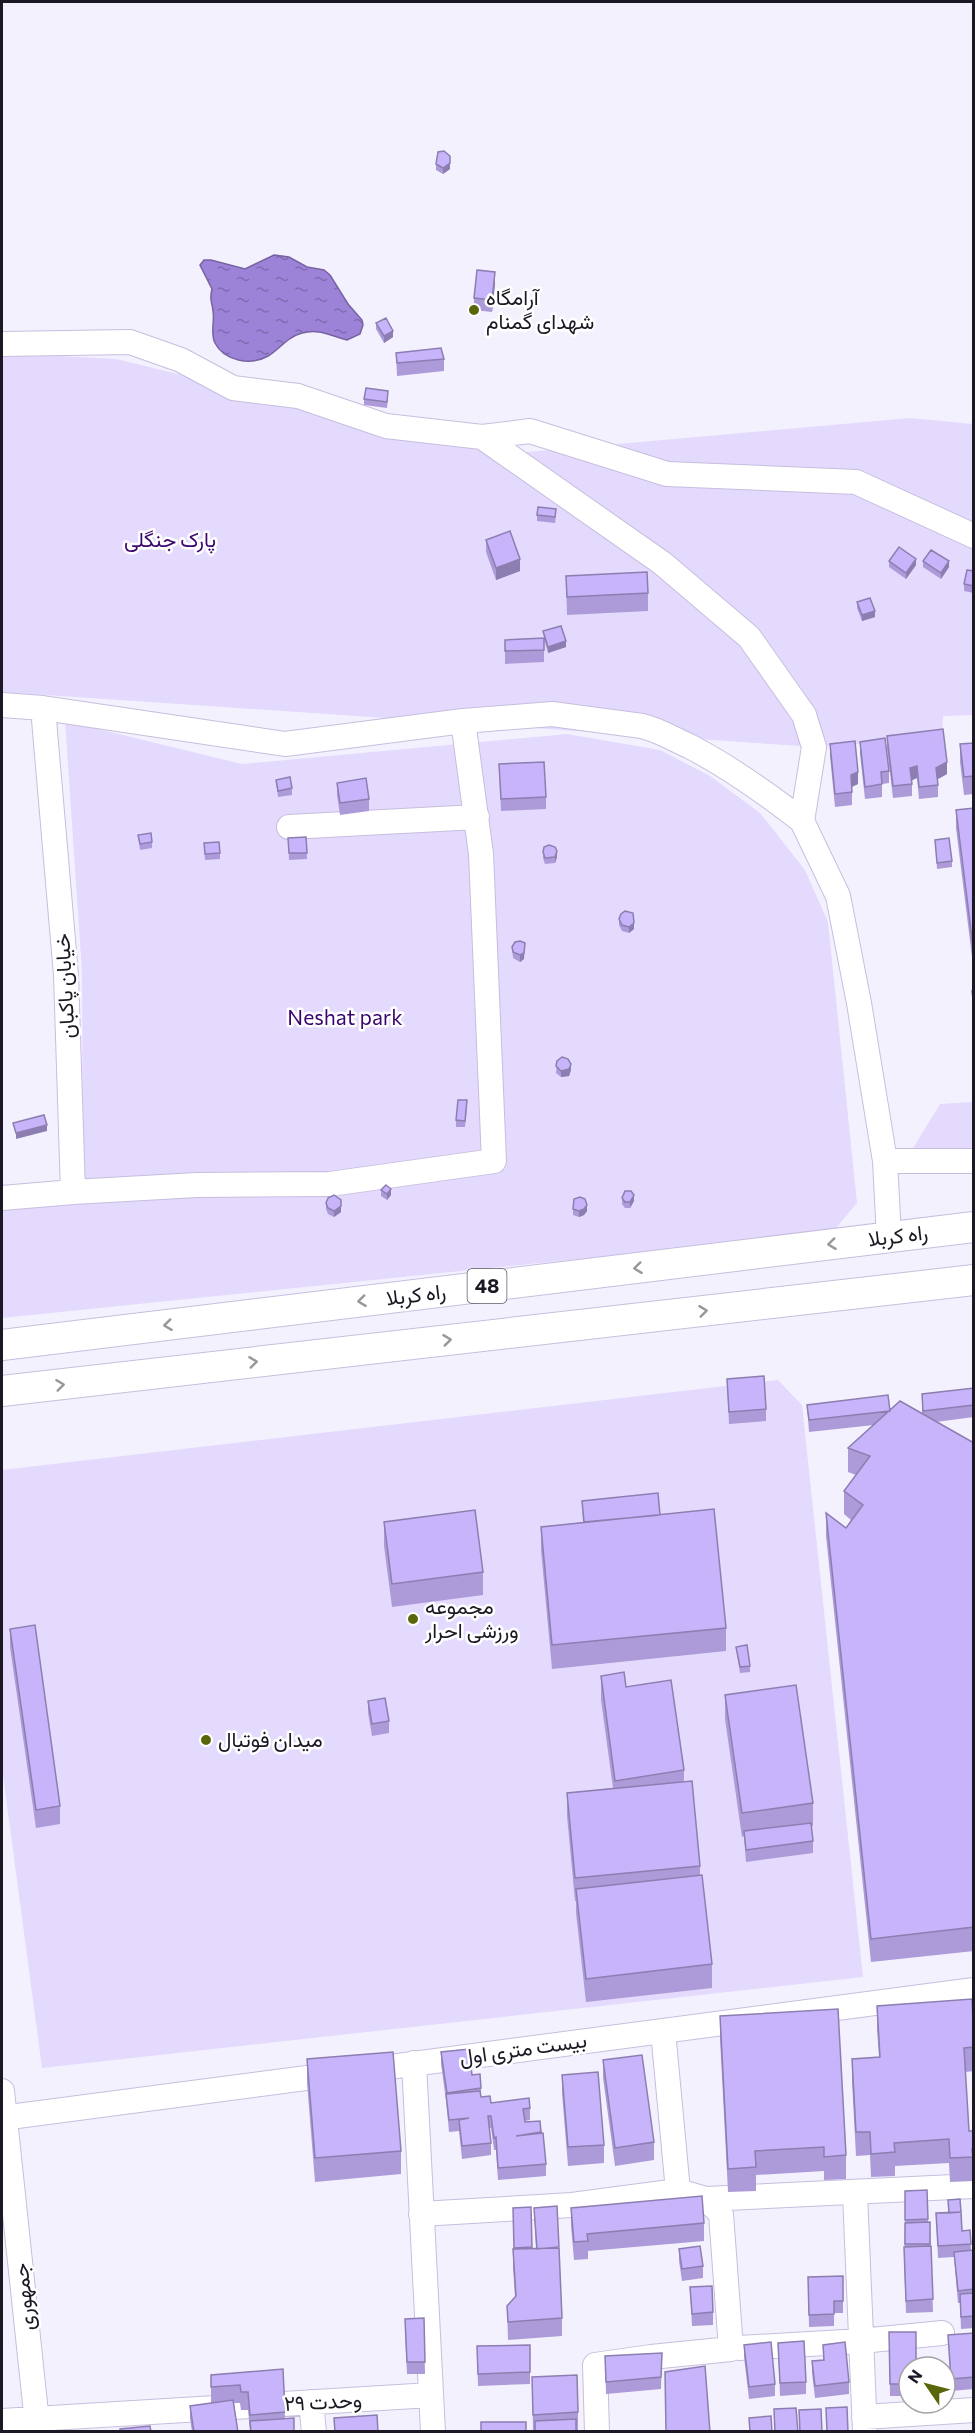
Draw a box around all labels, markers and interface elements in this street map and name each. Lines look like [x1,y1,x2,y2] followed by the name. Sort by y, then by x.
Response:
[486,284,594,336] place label: آرامگاه شهدای گمنام
[467,303,481,317] marker: آرامگاه شهدای گمنام
[124,526,216,554] park label: پارک جنگلی
[48,933,82,1039] street label: خیابان پاکبان
[287,1004,403,1029] park label: Neshat park
[866,1218,929,1253] street label: راه کربلا
[827,1237,837,1250] one-way arrow
[634,1261,643,1273] one-way arrow
[468,1269,506,1303] road number: 48
[384,1277,447,1312] street label: راه کربلا
[357,1295,366,1307] one-way arrow
[699,1305,708,1317] one-way arrow
[163,1318,173,1331] one-way arrow
[442,1334,452,1347] one-way arrow
[249,1357,258,1369] one-way arrow
[55,1379,64,1392] one-way arrow
[424,1593,519,1644] place label: مجموعه ورزشی احرار
[406,1612,420,1626] marker: مجموعه ورزشی احرار
[218,1726,323,1753] place label: میدان فوتبال
[199,1733,213,1747] marker: میدان فوتبال
[457,2026,588,2071] street label: بیست متری اول
[7,2262,40,2332] street label: جمهوری
[897,2355,957,2415] north arrow
[903,2366,926,2386] text: N
[283,2386,363,2417] street label: وحدت ۲۹

